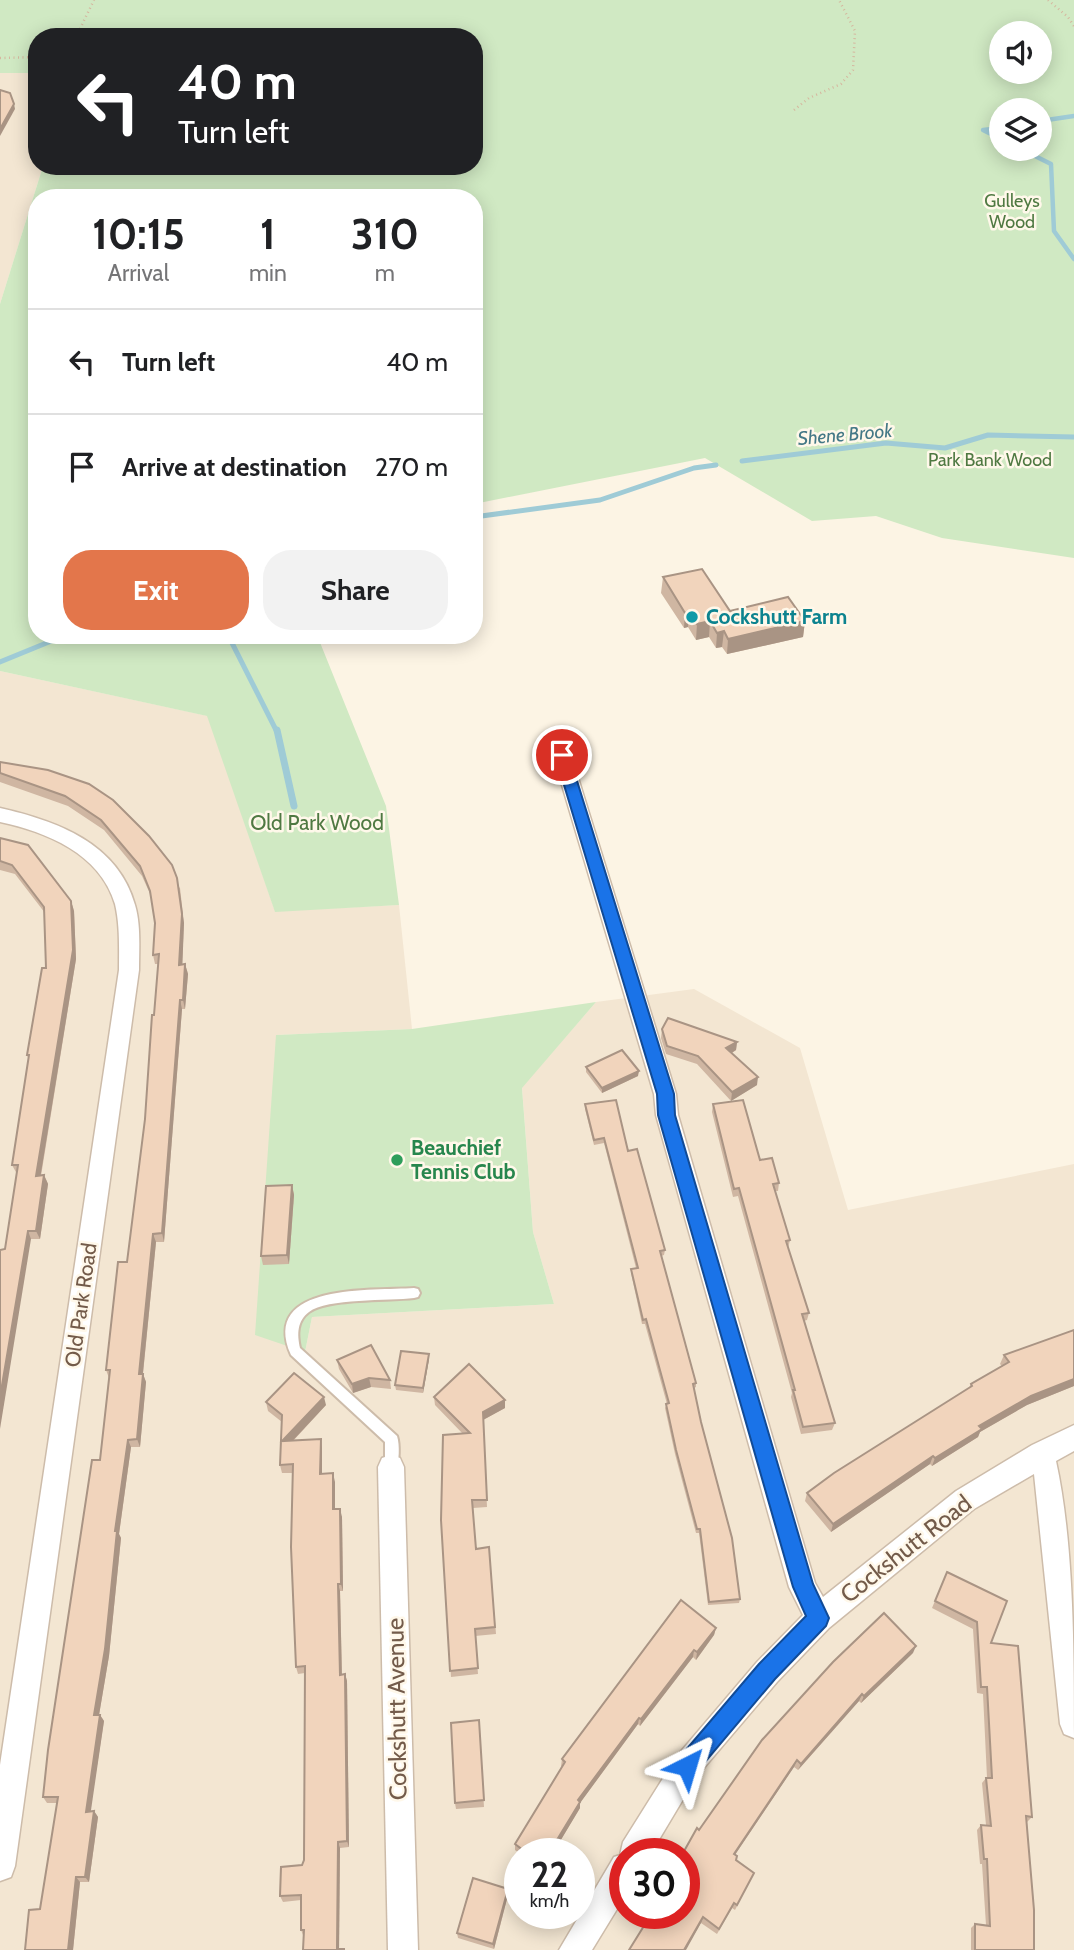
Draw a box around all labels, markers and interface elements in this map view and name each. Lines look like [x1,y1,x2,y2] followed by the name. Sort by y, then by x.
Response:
[989,21,1052,161] map controls
[989,21,1052,84] button: sound
[178,52,297,111] text: 40 m
[63,56,154,147] icon: left
[989,98,1052,161] button: layers
[178,112,289,151] text: Turn left
[984,190,1040,233] park label: Gulleys Wood
[92,208,185,260] text: 10:15
[260,208,276,260] text: 1
[351,208,419,260] text: 310
[108,259,169,287] text: Arrival
[249,259,287,287] text: min
[375,259,395,287] text: m
[63,343,101,381] icon: left
[122,346,215,378] text: Turn left
[386,346,448,378] text: 40 m
[797,419,894,450] water label: Shene Brook
[63,448,101,486] icon: arrive
[928,449,1052,471] park label: Park Bank Wood
[122,451,347,483] text: Arrive at destination
[375,451,448,483] text: 270 m
[63,550,249,630] button: Exit
[263,550,448,630] button: Share
[706,604,847,629] place label: Cockshutt Farm
[684,609,700,625] marker: Cockshutt Farm
[532,725,592,785] pin
[543,736,581,774] icon: arrive
[250,810,384,835] park label: Old Park Wood
[411,1135,516,1184] place label: Beauchief Tennis Club
[389,1152,405,1168] marker: Beauchief Tennis Club
[59,1241,102,1369] street label: Old Park Road
[834,1488,977,1609] street label: Cockshutt Road
[380,1618,413,1800] street label: Cockshutt Avenue
[650,1729,724,1803] position arrow
[609,1838,700,1929] speed limit sign: 30
[531,1853,568,1896] text: 22
[530,1890,569,1912] text: km/h

